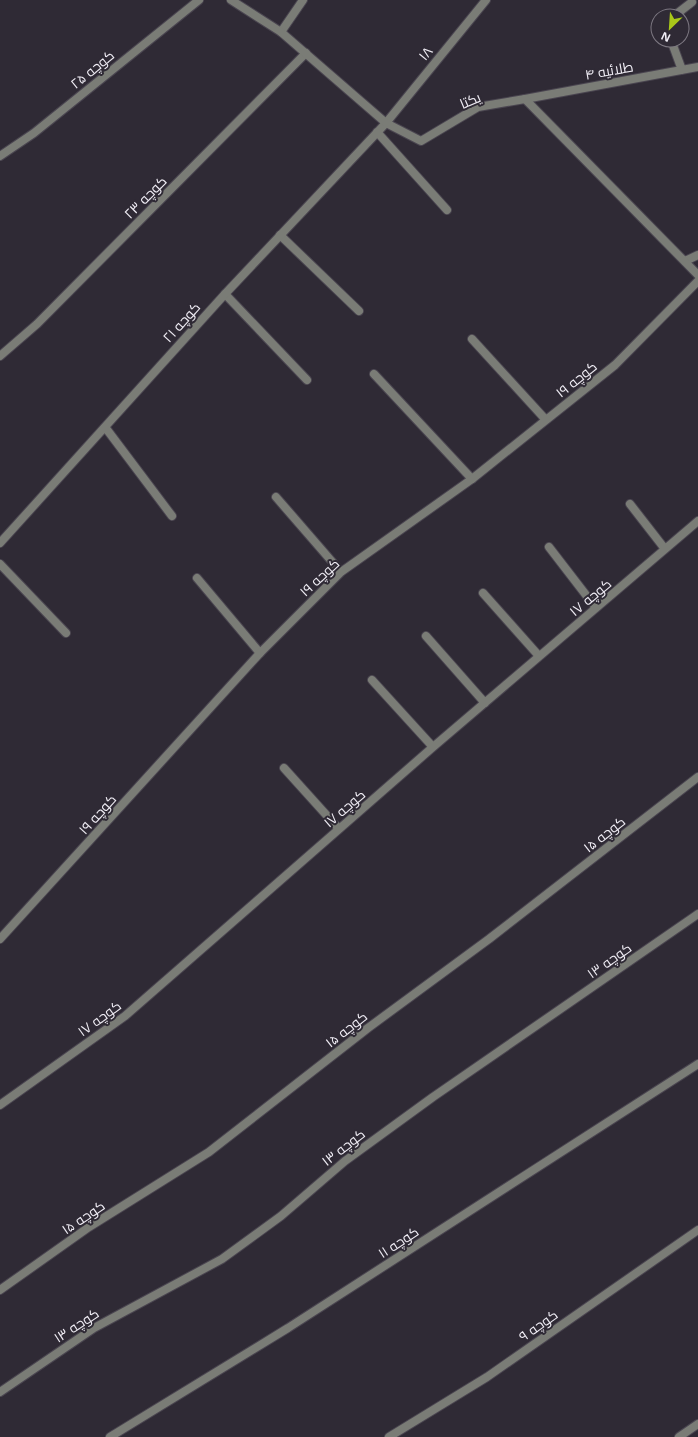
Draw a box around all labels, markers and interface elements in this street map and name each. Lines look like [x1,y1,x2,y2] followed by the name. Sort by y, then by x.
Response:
[650,8,690,48] north arrow
[658,29,673,46] text: N
[414,42,437,64] street label: ۱۸
[66,45,119,93] street label: کوچه ۲۵
[583,56,635,84] street label: طلائیه ۴
[457,87,484,113] street label: یکتا
[119,171,171,223] street label: کوچه ۲۳
[158,298,205,347] street label: کوچه ۲۱
[551,357,601,402] street label: کوچه ۱۹
[295,554,344,601] street label: کوچه ۱۹
[565,574,616,621] street label: کوچه ۱۷
[319,785,370,832] street label: کوچه ۱۷
[74,790,121,839] street label: کوچه ۱۹
[579,812,630,857] street label: کوچه ۱۵
[583,938,636,983] street label: کوچه ۱۳
[73,996,125,1041] street label: کوچه ۱۷
[321,1007,372,1052] street label: کوچه ۱۵
[317,1124,369,1171] street label: کوچه ۱۳
[58,1196,109,1239] street label: کوچه ۱۵
[374,1222,423,1263] street label: کوچه ۱۱
[50,1303,103,1347] street label: کوچه ۱۳
[515,1305,562,1346] street label: کوچه ۹

